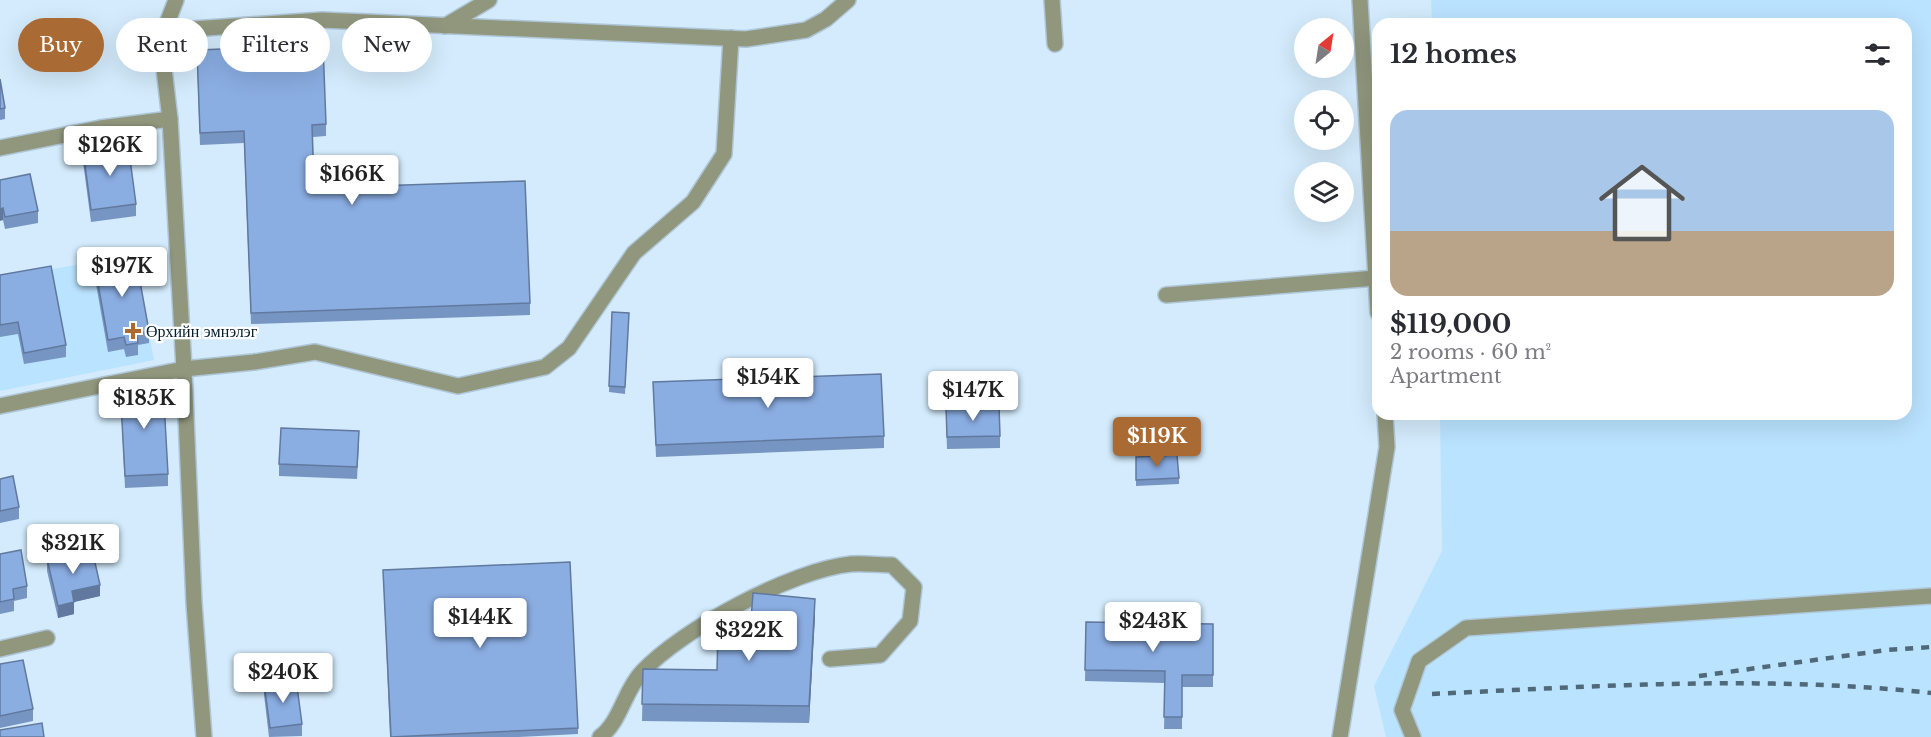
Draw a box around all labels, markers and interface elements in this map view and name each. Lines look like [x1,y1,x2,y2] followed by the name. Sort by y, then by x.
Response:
[18,18,104,72] chip: Buy
[116,18,208,72] chip: Rent
[220,18,330,72] chip: Filters
[342,18,432,72] chip: New
[1294,18,1354,78] north arrow
[1294,18,1354,222] map controls
[1390,38,1517,70] text: 12 homes
[1861,38,1894,71] icon: filters
[1294,90,1354,150] button: locate
[68,126,152,177] pin: $126K
[78,133,142,157] text: $126K
[1588,149,1696,257] icon: home
[310,155,394,206] pin: $166K
[320,162,385,186] text: $166K
[1294,162,1354,222] button: layers
[80,247,164,298] pin: $197K
[91,254,153,278] text: $197K
[1390,308,1511,340] text: $119,000
[146,321,258,341] place label: Өрхийн эмнэлэг
[124,322,142,340] marker: Өрхийн эмнэлэг
[1390,340,1551,364] text: 2 rooms · 60 m²
[726,358,810,409] pin: $154K
[1390,364,1501,388] text: Apartment
[736,365,800,389] text: $154K
[931,371,1015,422] pin: $147K
[942,378,1004,402] text: $147K
[102,379,186,430] pin: $185K
[113,386,175,410] text: $185K
[1115,417,1199,468] pin: $119K
[1127,424,1187,448] text: $119K
[31,524,115,575] pin: $321K
[41,531,105,555] text: $321K
[438,598,522,649] pin: $144K
[1111,602,1195,653] pin: $243K
[448,605,512,629] text: $144K
[1119,609,1187,633] text: $243K
[707,611,791,662] pin: $322K
[715,618,783,642] text: $322K
[241,653,325,704] pin: $240K
[248,660,318,684] text: $240K

